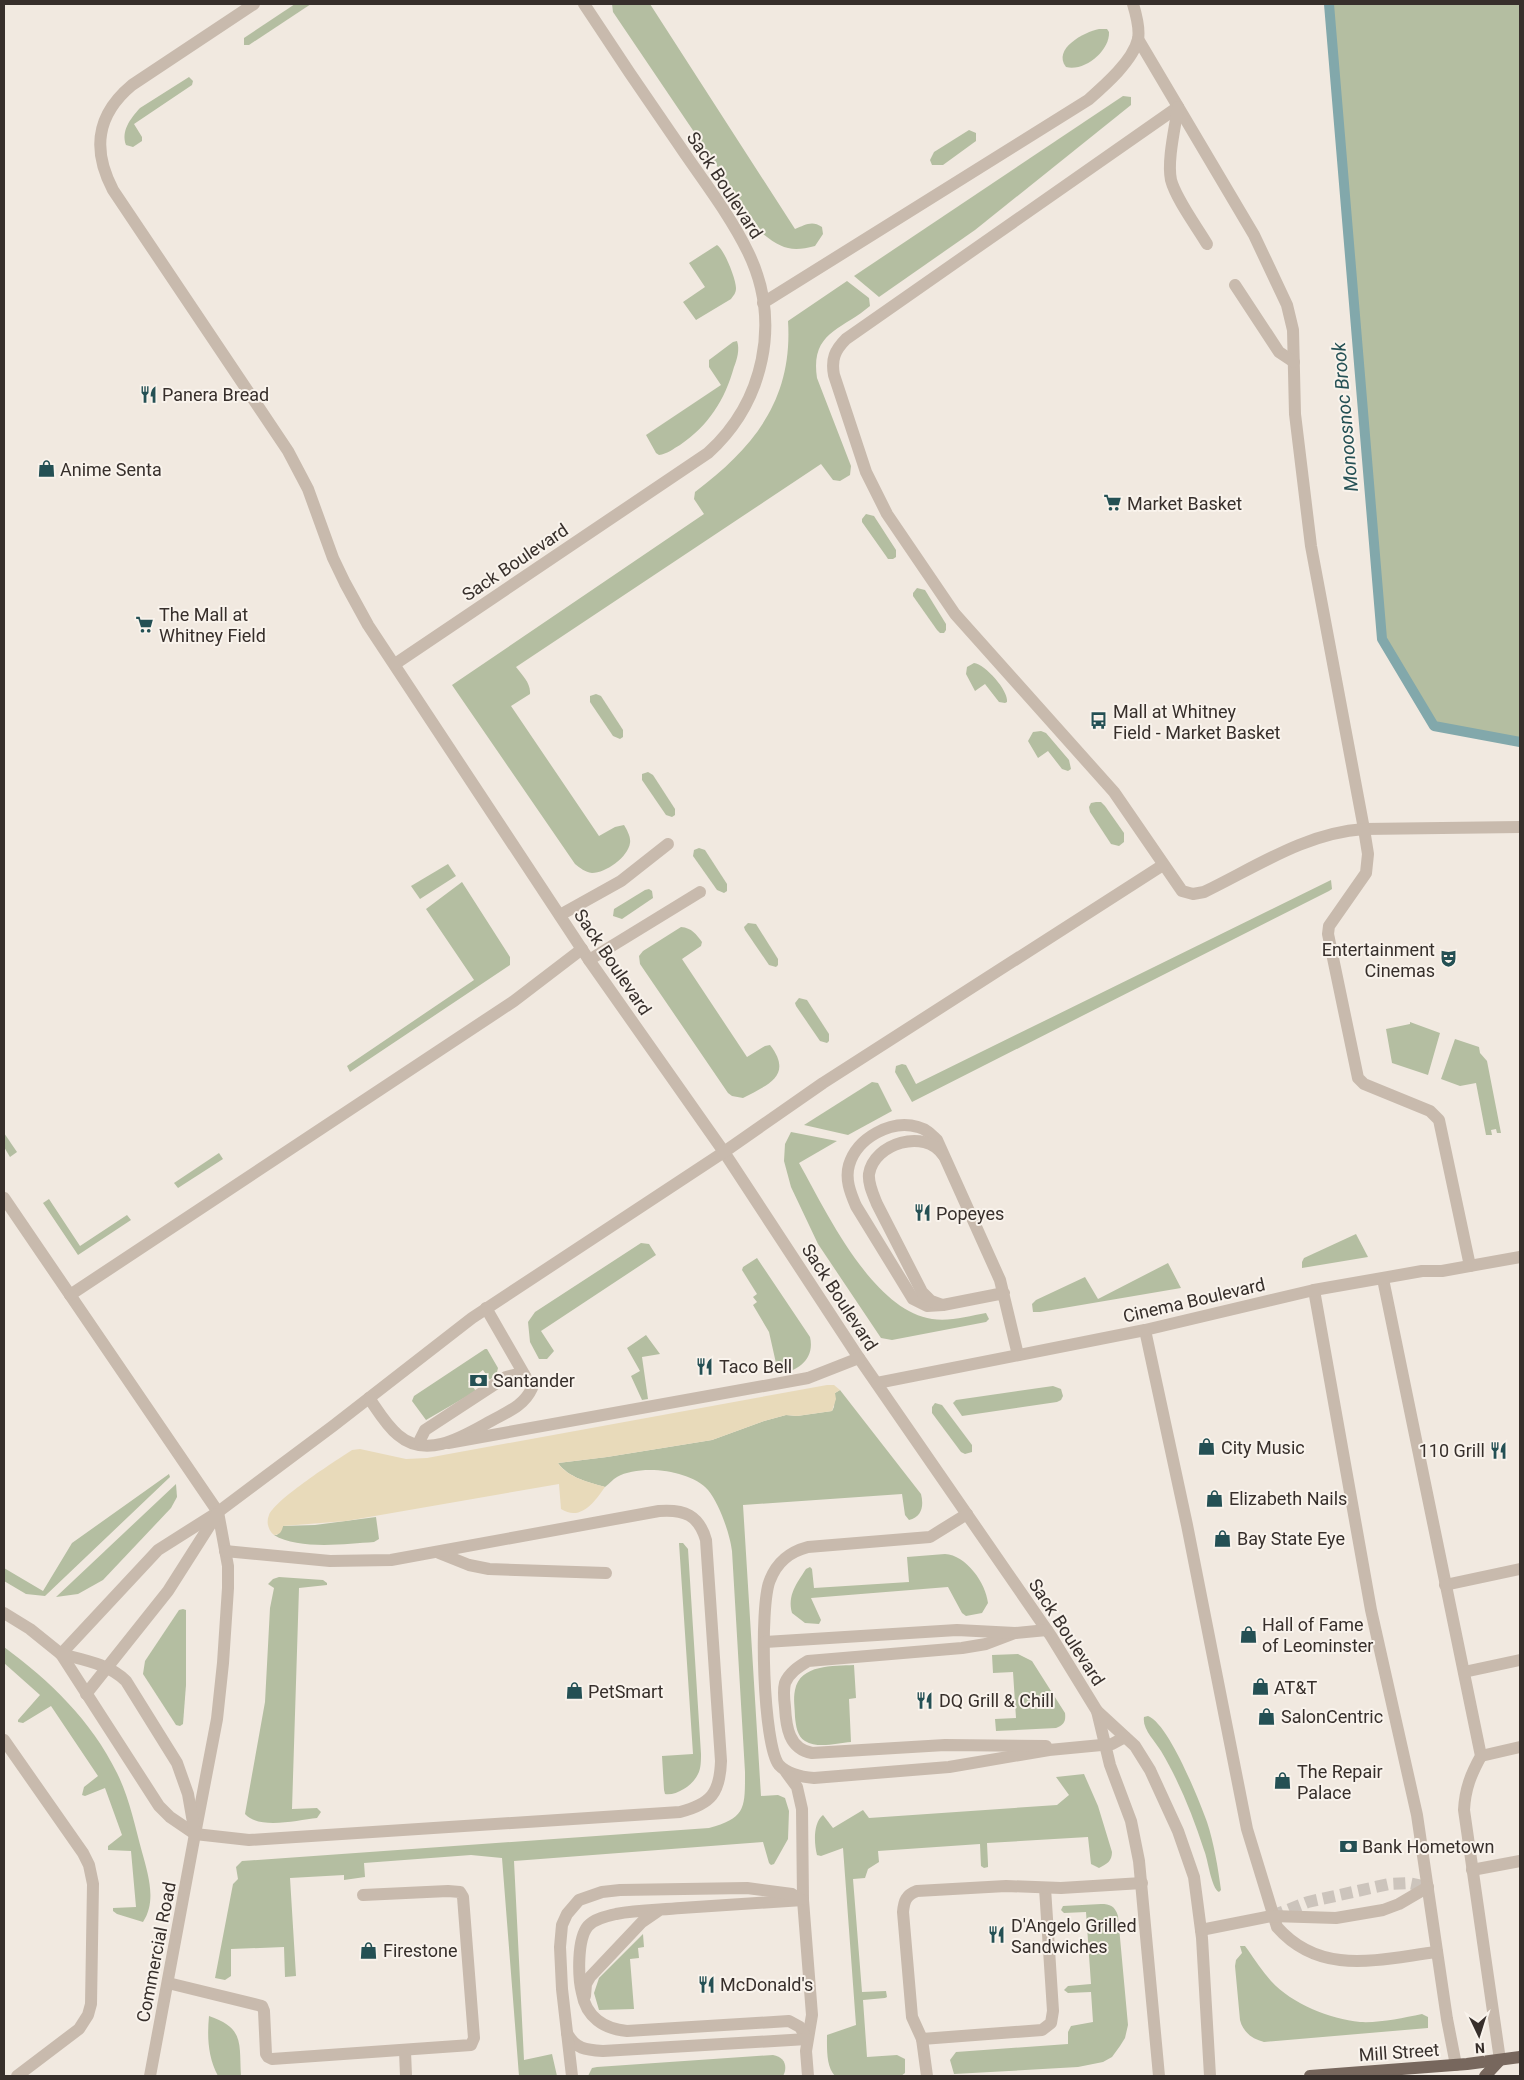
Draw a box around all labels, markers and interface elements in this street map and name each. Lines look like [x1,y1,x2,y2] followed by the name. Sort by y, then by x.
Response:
[683,128,767,242] street label: Sack Boulevard
[1327,341,1363,493] water label: Monoosnoc Brook
[138,384,158,404] restaurant icon: Panera Bread
[162,384,269,405] place label: Panera Bread
[36,459,56,479] shop icon: Anime Senta
[60,459,162,480] place label: Anime Senta
[1103,493,1123,513] supermarket icon: Market Basket
[1127,493,1242,514] place label: Market Basket
[458,519,572,605] street label: Sack Boulevard
[159,604,266,646] place label: The Mall at Whitney Field
[135,614,155,634] supermarket icon: The Mall at Whitney Field
[1113,701,1281,743] place label: Mall at Whitney Field - Market Basket
[1089,711,1109,731] bus stop icon: Mall at Whitney Field - Market Basket
[570,905,656,1019] street label: Sack Boulevard
[1322,939,1435,981] place label: Entertainment Cinemas
[1439,949,1459,969] theatre icon: Entertainment Cinemas
[912,1203,932,1223] restaurant icon: Popeyes
[936,1203,1004,1224] place label: Popeyes
[798,1240,882,1354] street label: Sack Boulevard
[1121,1273,1267,1327] street label: Cinema Boulevard
[695,1356,715,1376] restaurant icon: Taco Bell
[719,1356,792,1377] place label: Taco Bell
[469,1370,489,1390] bank icon: Santander
[493,1370,575,1391] place label: Santander
[1197,1437,1217,1457] shop icon: City Music
[1221,1437,1305,1458] place label: City Music
[1419,1440,1485,1461] place label: 110 Grill
[1489,1440,1509,1460] restaurant icon: 110 Grill
[1205,1488,1225,1508] shop icon: Elizabeth Nails
[1229,1488,1347,1509] place label: Elizabeth Nails
[1213,1528,1233,1548] shop icon: Bay State Eye
[1237,1528,1345,1549] place label: Bay State Eye
[1025,1575,1109,1689] street label: Sack Boulevard
[1262,1614,1373,1656] place label: Hall of Fame of Leominster
[1238,1624,1258,1644] shop icon: Hall of Fame of Leominster
[1250,1677,1270,1697] shop icon: AT&T
[1274,1677,1318,1698] place label: AT&T
[564,1681,584,1701] shop icon: PetSmart
[588,1681,663,1702] place label: PetSmart
[915,1690,935,1710] restaurant icon: DQ Grill & Chill
[939,1690,1054,1711] place label: DQ Grill & Chill
[1257,1706,1277,1726] shop icon: SalonCentric
[1281,1706,1383,1727] place label: SalonCentric
[1297,1761,1383,1803] place label: The Repair Palace
[1273,1771,1293,1791] shop icon: The Repair Palace
[1338,1836,1358,1856] bank icon: Bank Hometown
[1362,1836,1494,1857] place label: Bank Hometown
[132,1880,180,2024] street label: Commercial Road
[1011,1915,1137,1957] place label: D'Angelo Grilled Sandwiches
[987,1925,1007,1945] restaurant icon: D'Angelo Grilled Sandwiches
[359,1940,379,1960] shop icon: Firestone
[383,1940,458,1961] place label: Firestone
[696,1974,716,1994] restaurant icon: McDonald's
[720,1974,813,1995] place label: McDonald's
[1454,2010,1504,2060] north arrow
[1358,2039,1440,2065] street label: Mill Street
[1474,2040,1485,2056] text: N

